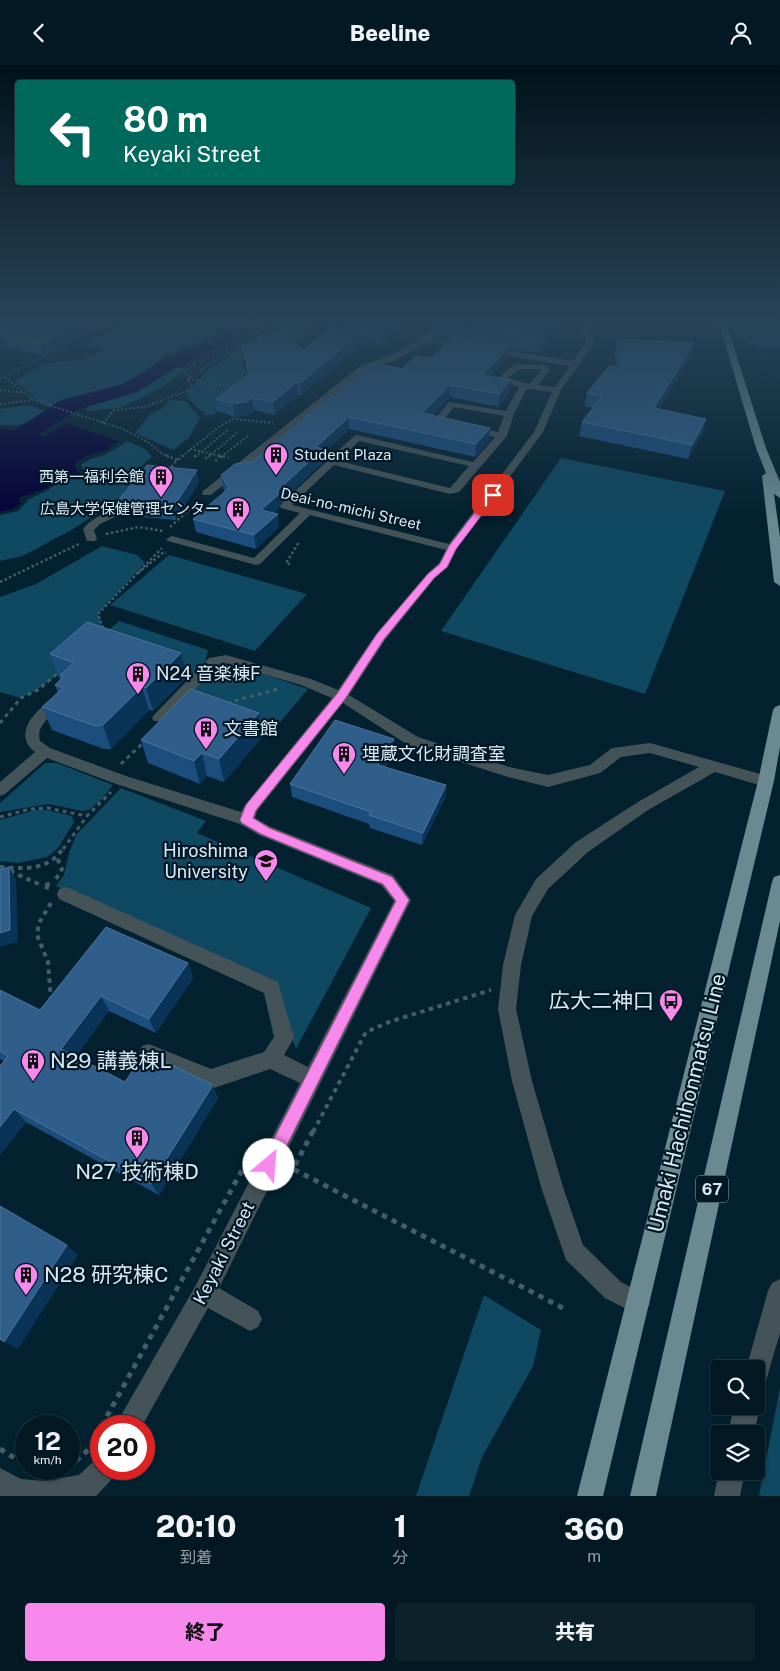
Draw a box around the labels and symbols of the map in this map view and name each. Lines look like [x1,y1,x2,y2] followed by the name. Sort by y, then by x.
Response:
[263,442,289,476] building icon: Student Plaza
[294,446,391,463] place label: Student Plaza
[148,464,174,498] building icon: 西第一福利会館
[39,468,144,485] place label: 西第一福利会館
[472,474,514,516] pin
[279,484,423,533] street label: Deai-no-michi Street
[225,496,251,530] building icon: 広島大学保健管理センター
[40,500,220,517] place label: 広島大学保健管理センター
[125,661,151,695] building icon: N24 音楽棟F
[156,663,261,684] place label: N24 音楽棟F
[193,716,219,750] building icon: 文書館
[224,718,278,739] place label: 文書館
[331,741,357,775] building icon: 埋蔵文化財調査室
[362,743,506,764] place label: 埋蔵文化財調査室
[163,840,248,882] place label: Hiroshima University
[253,848,279,882] school or university icon: Hiroshima University
[642,971,731,1235] street label: Umaki Hachihonmatsu Line
[549,988,654,1013] place label: 広大二神口
[658,988,684,1022] bus stop icon: 広大二神口
[20,1048,46,1082] building icon: N29 講義棟L
[50,1048,172,1073] place label: N29 講義棟L
[124,1125,150,1159] building icon: N27 技術棟D
[242,1138,294,1190] position arrow
[75,1159,199,1184] place label: N27 技術棟D
[696,1175,728,1203] road number: 67
[189,1198,259,1308] street label: Keyaki Street
[13,1262,39,1296] building icon: N28 研究棟C
[44,1262,169,1287] place label: N28 研究棟C
[90,1415,155,1480] speed limit sign: 20

